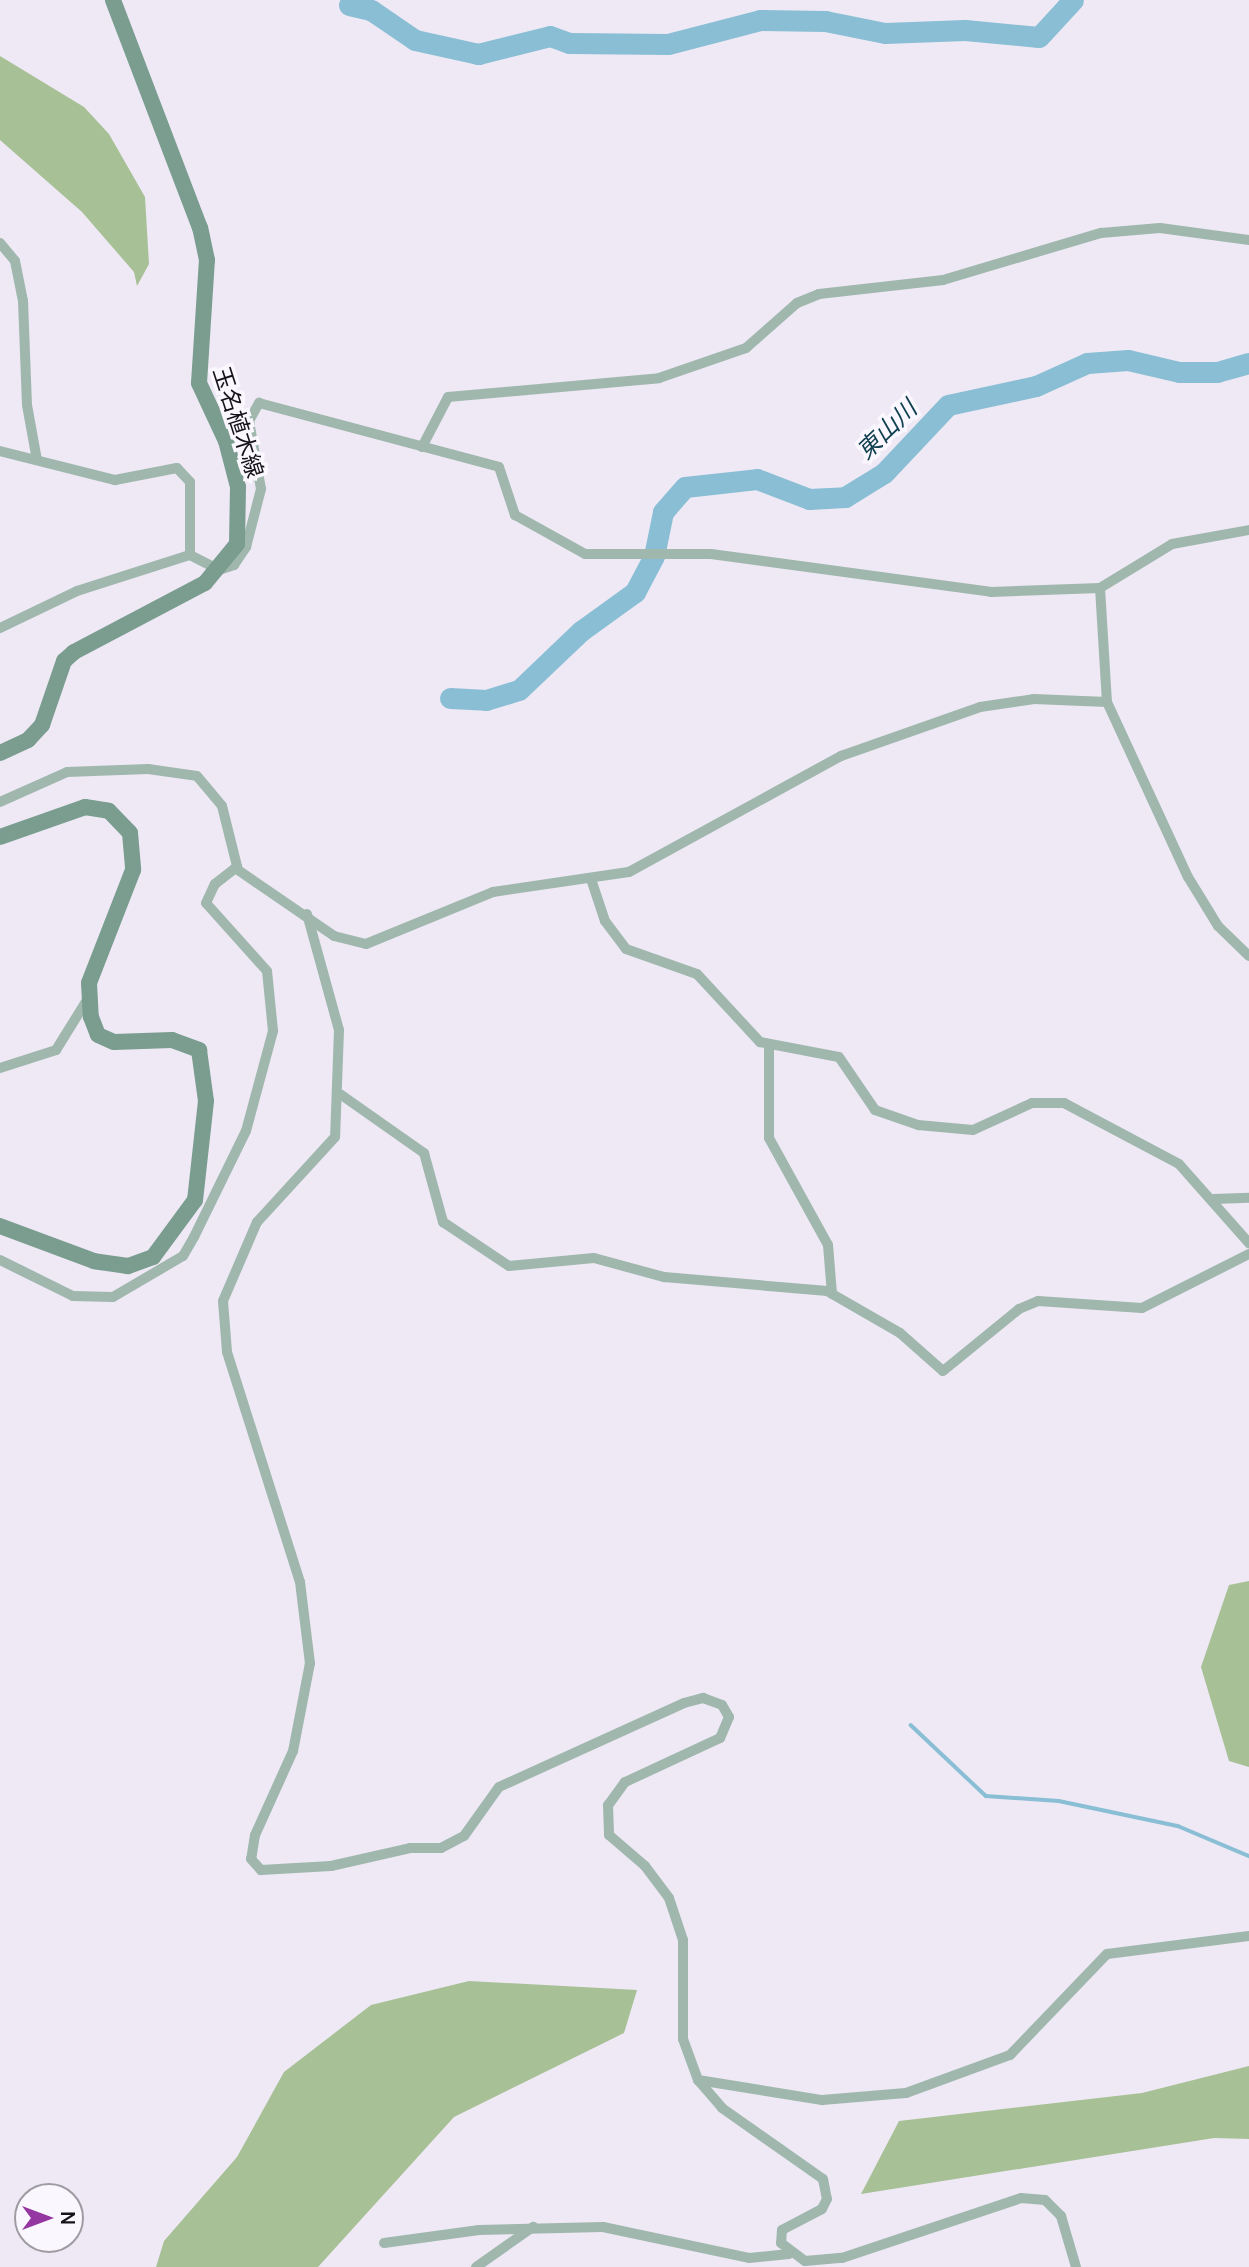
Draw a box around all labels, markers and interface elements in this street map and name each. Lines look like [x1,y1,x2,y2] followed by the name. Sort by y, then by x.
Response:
[208,363,270,481] street label: 玉名植木線
[850,394,922,464] water label: 東山川
[14,2183,84,2253] north arrow
[55,2211,81,2225] text: N

